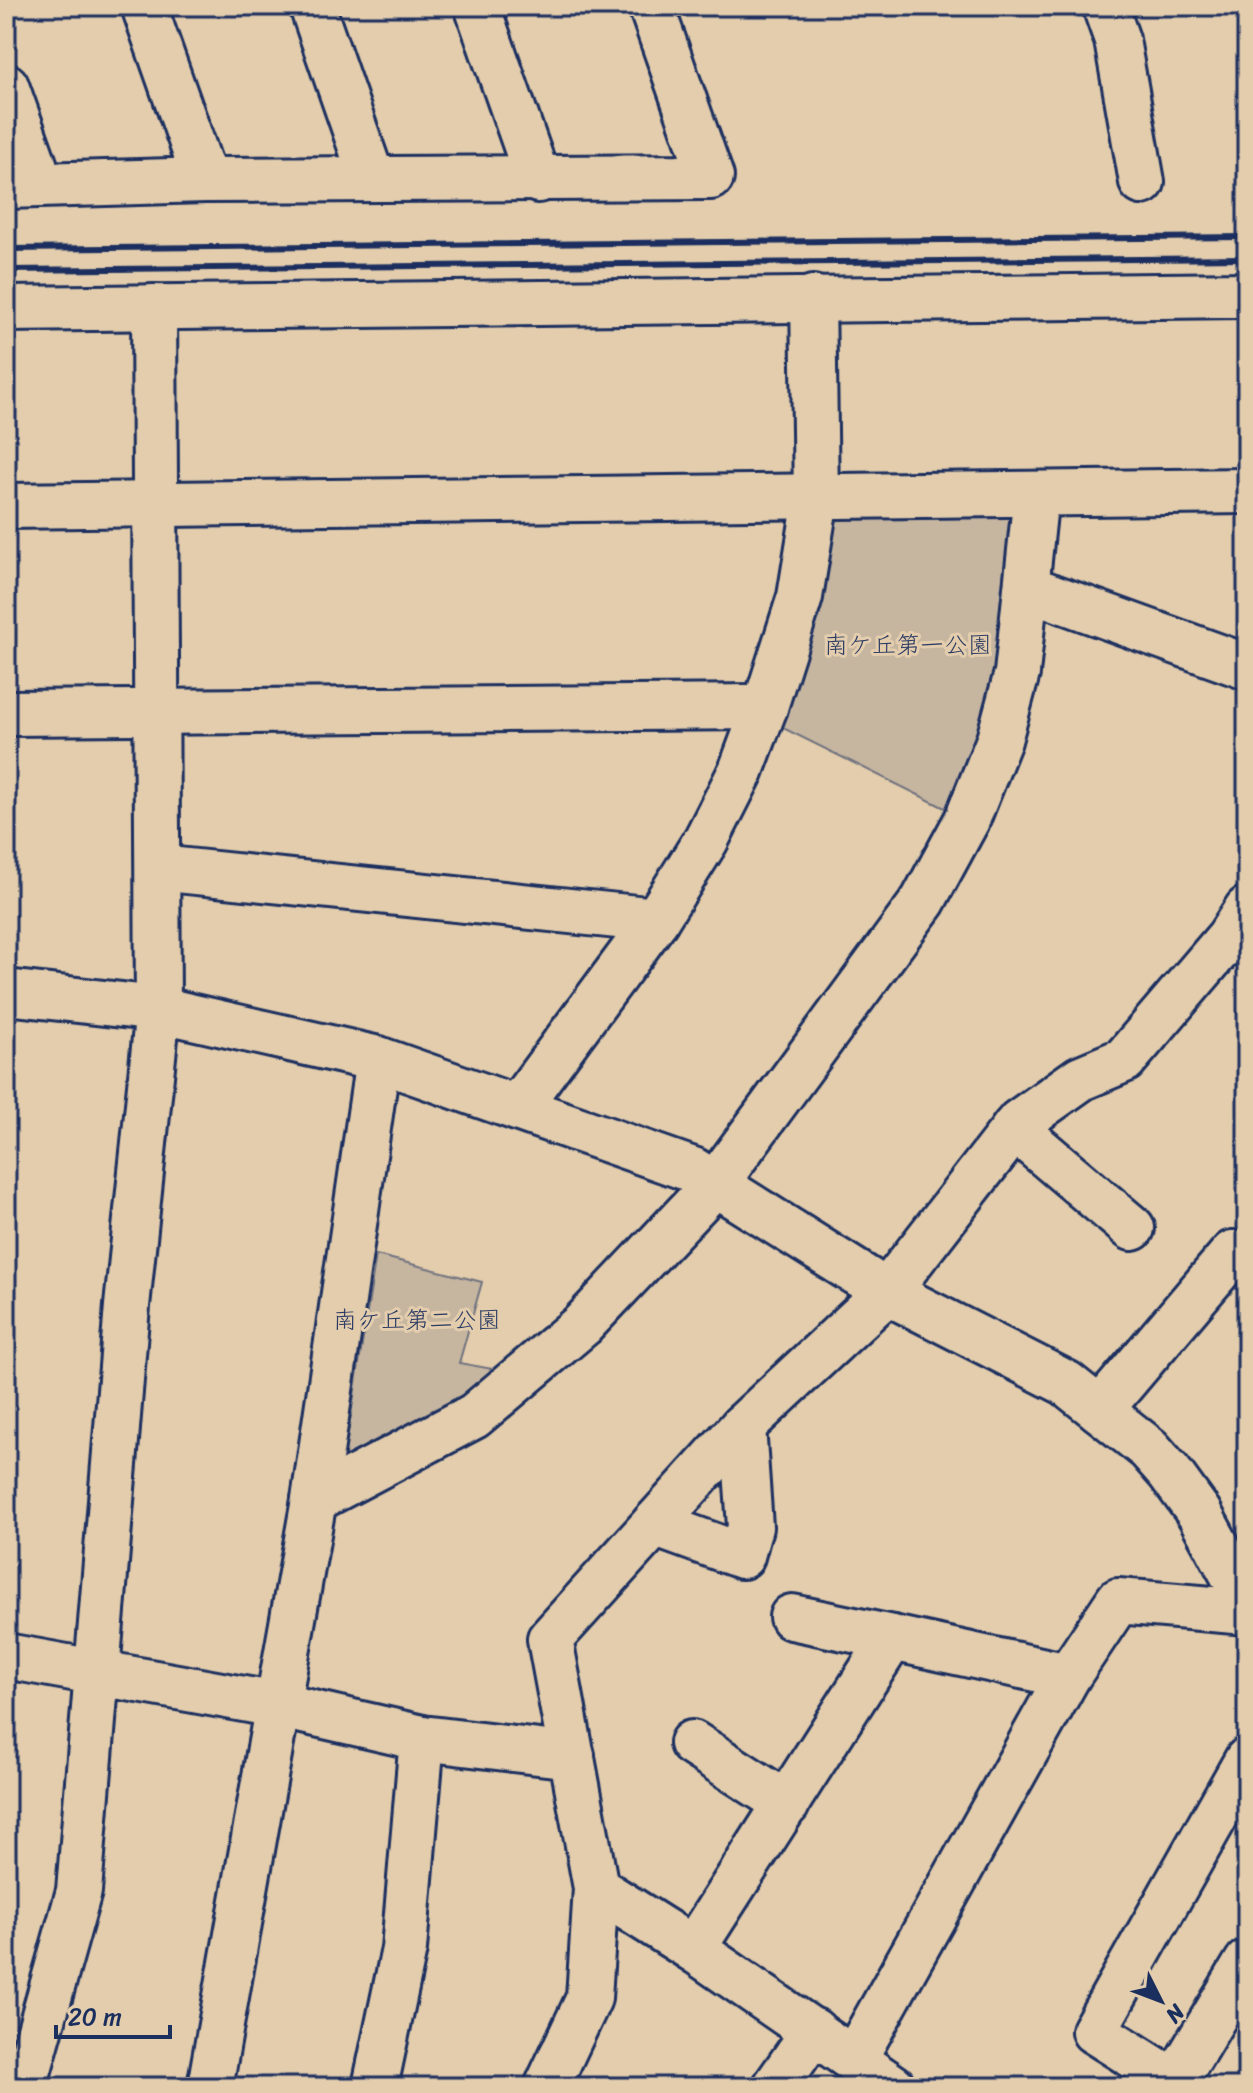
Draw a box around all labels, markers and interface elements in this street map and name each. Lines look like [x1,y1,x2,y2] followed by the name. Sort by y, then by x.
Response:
[824,624,992,666] park label: 南ケ丘第一公園
[333,1299,501,1341] park label: 南ケ丘第二公園
[1121,1961,1201,2041] north arrow
[56,1989,170,2039] scale bar
[1155,1995,1196,2033] text: N
[68,1996,122,2038] text: 20 m

